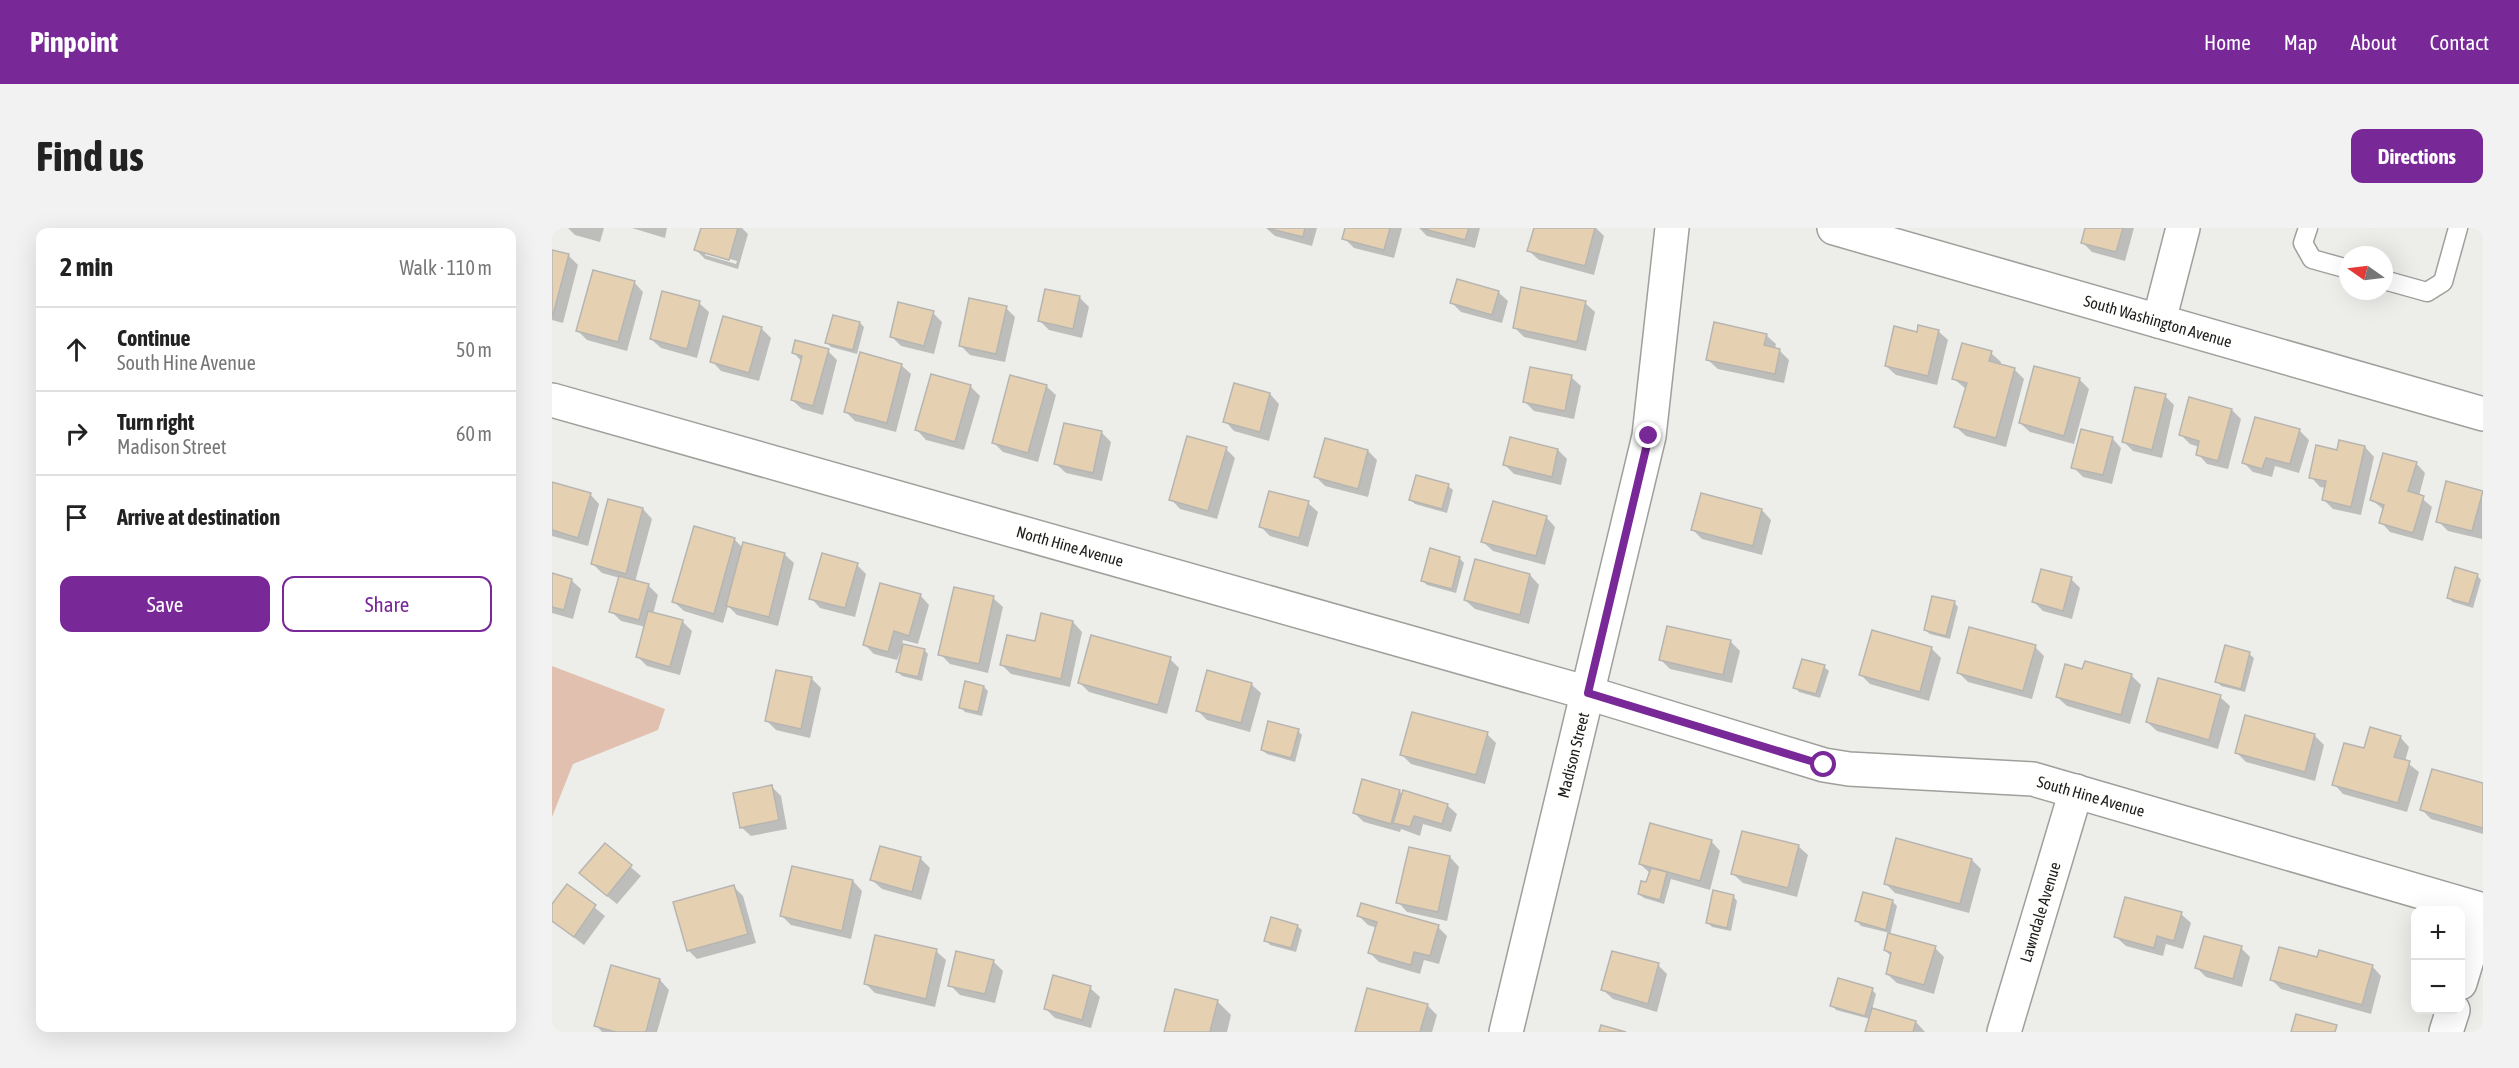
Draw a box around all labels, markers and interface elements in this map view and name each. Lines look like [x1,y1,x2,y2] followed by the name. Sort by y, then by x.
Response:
[30,26,118,58] text: Pinpoint
[2204,30,2251,54] text: Home
[2284,30,2318,54] text: Map
[2351,30,2397,54] text: About
[2430,30,2489,54] text: Contact
[2351,129,2483,183] button: Directions
[36,132,144,180] text: Find us
[2339,246,2393,300] north arrow
[60,252,113,282] text: 2 min
[400,256,492,279] text: Walk · 110 m
[2082,291,2234,352] street label: South Washington Avenue
[117,325,191,351] text: Continue
[60,333,93,366] icon: ahead
[456,338,492,361] text: 50 m
[117,351,256,374] text: South Hine Avenue
[117,409,194,435] text: Turn right
[60,417,93,450] icon: right
[456,422,492,445] text: 60 m
[1635,422,1661,448] route end
[117,435,227,458] text: Madison Street
[60,501,93,534] icon: arrive
[117,504,280,530] text: Arrive at destination
[1014,522,1126,570] street label: North Hine Avenue
[60,576,270,632] button: Save
[282,576,492,632] button: Share
[1554,710,1592,800] street label: Madison Street
[1810,751,1836,777] route start
[2035,772,2147,820] street label: South Hine Avenue
[2016,860,2064,964] street label: Lawndale Avenue
[2411,906,2465,1014] map controls
[2411,906,2465,960] button: +
[2411,960,2465,1014] button: −

